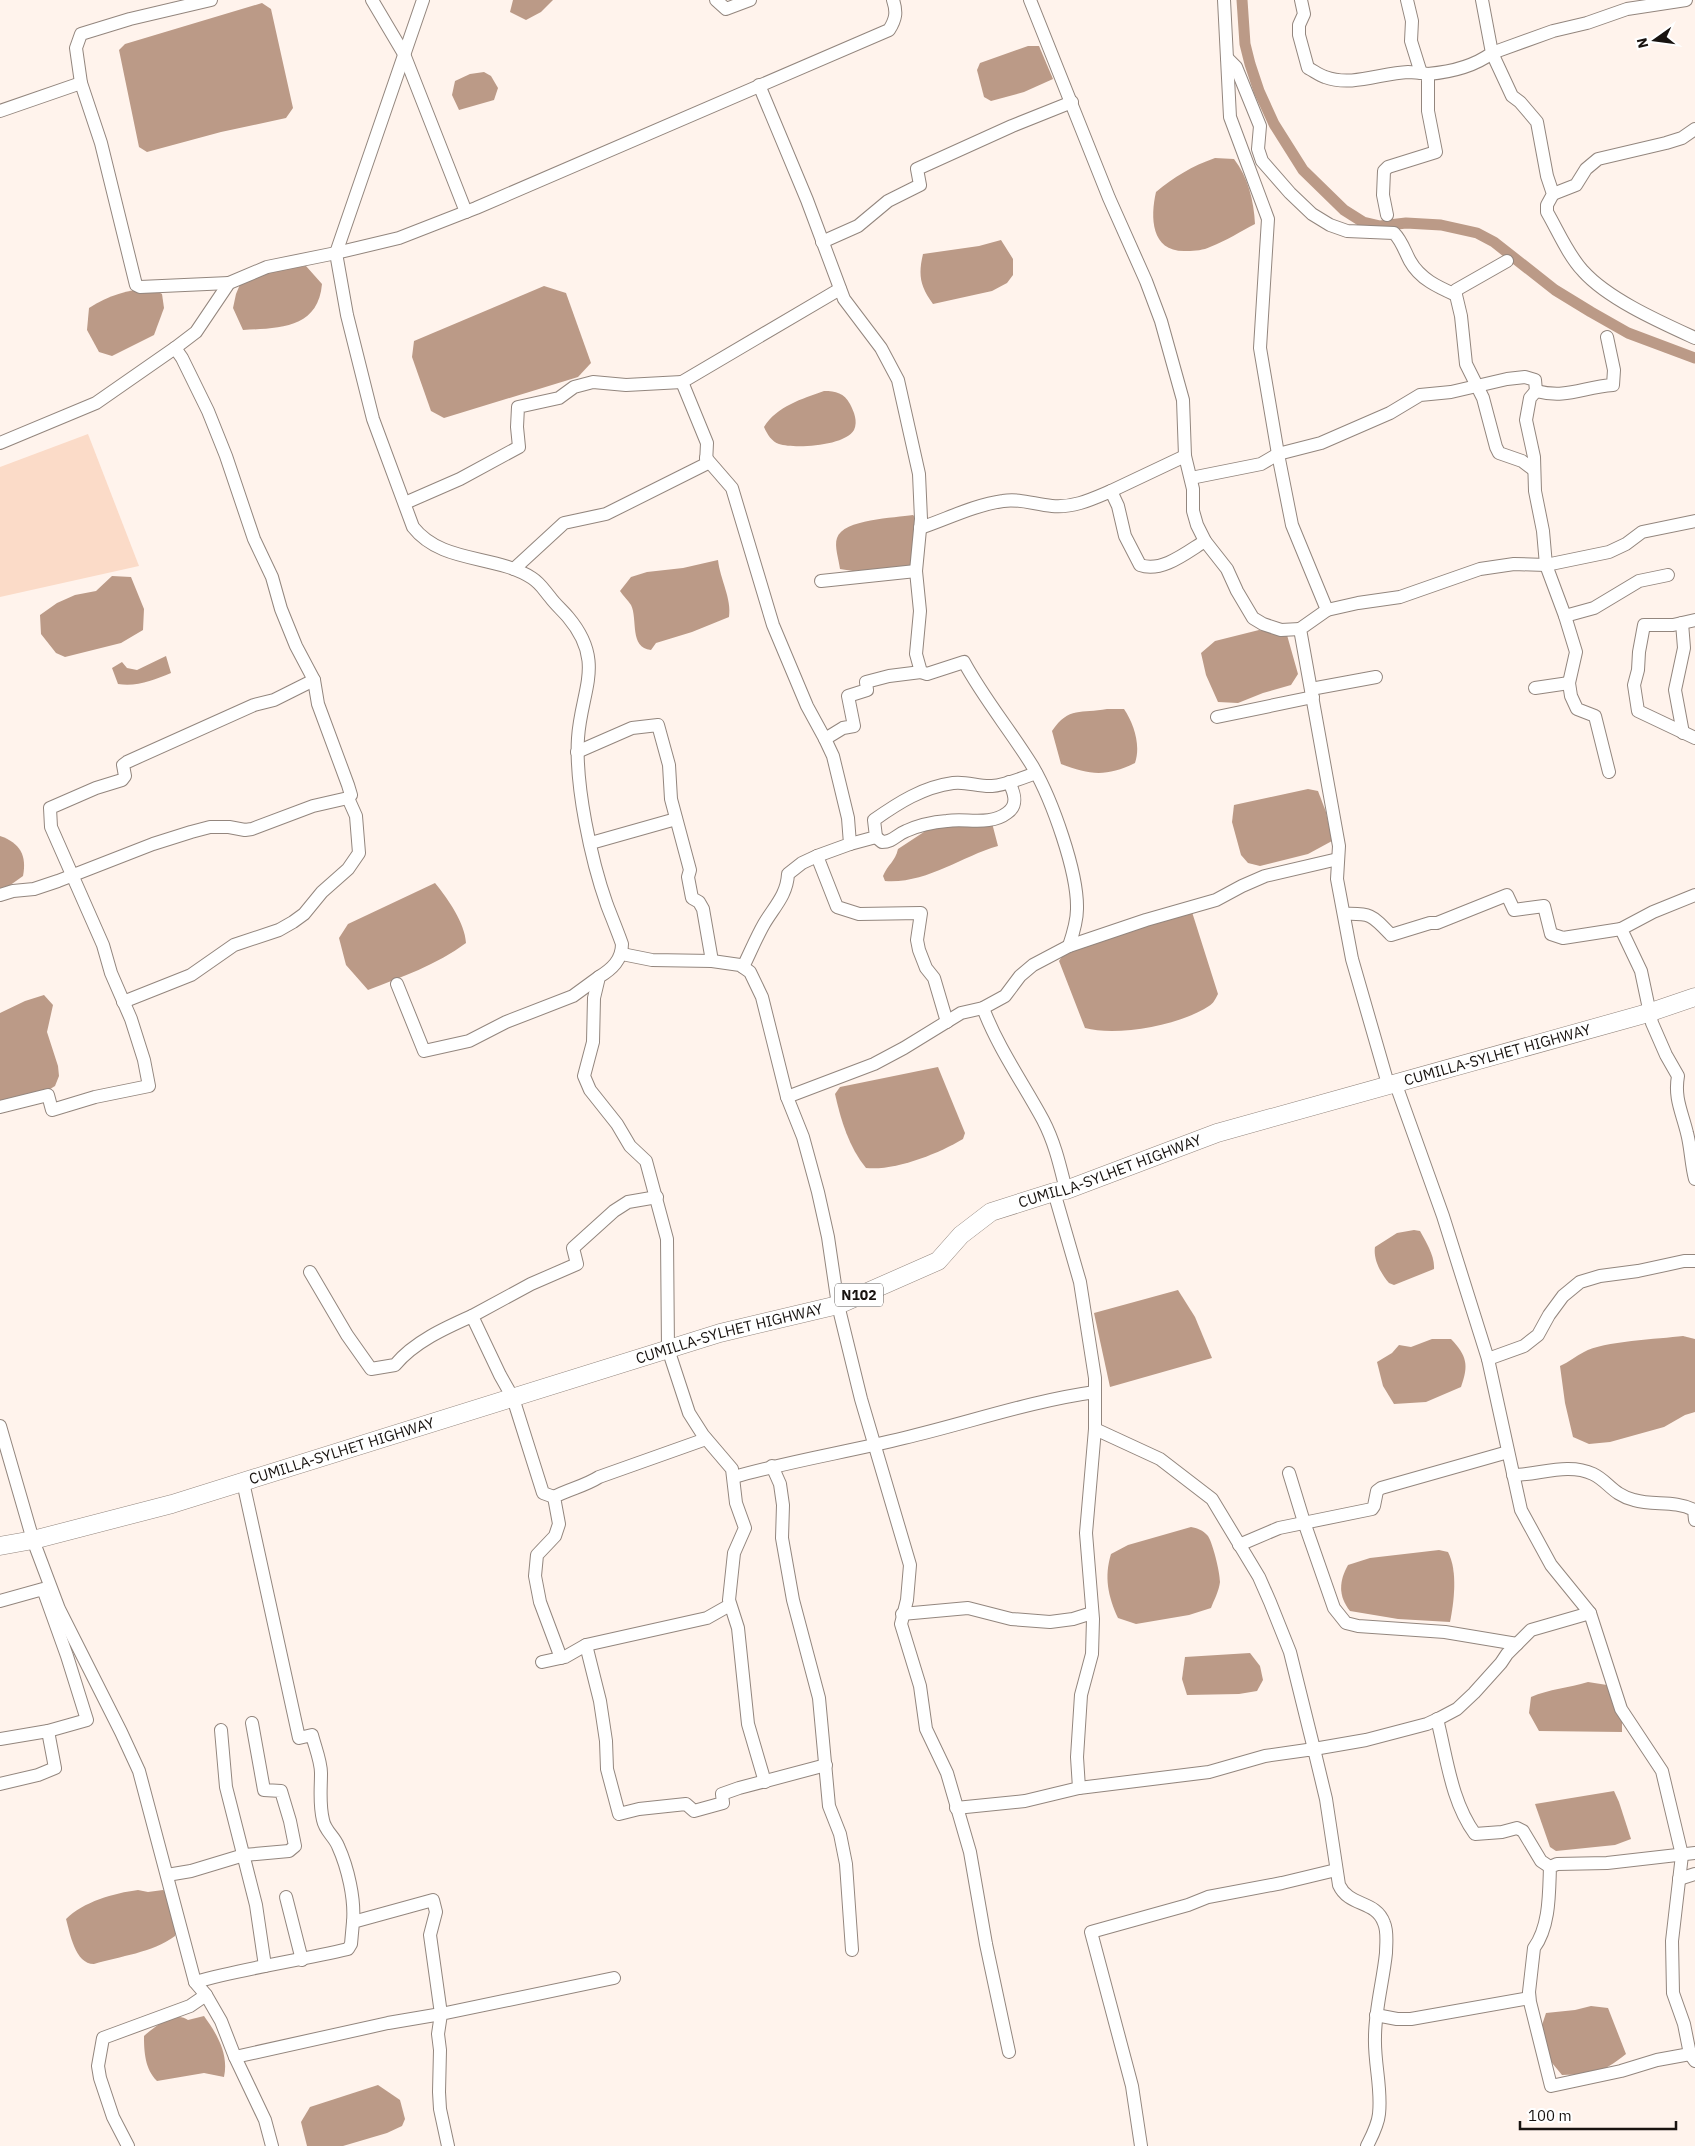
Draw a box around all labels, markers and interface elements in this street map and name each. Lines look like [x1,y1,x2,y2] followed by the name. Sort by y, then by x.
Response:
[1630,15,1680,65] north arrow
[1632,36,1652,50] text: N
[1402,1019,1593,1090] street label: CUMILLA-SYLHET HIGHWAY
[1016,1130,1204,1212] street label: CUMILLA-SYLHET HIGHWAY
[835,1284,883,1306] road number: N102
[633,1299,825,1368] street label: CUMILLA-SYLHET HIGHWAY
[247,1413,437,1488] street label: CUMILLA-SYLHET HIGHWAY
[1520,2098,1676,2130] scale bar
[1528,2106,1572,2125] text: 100 m

